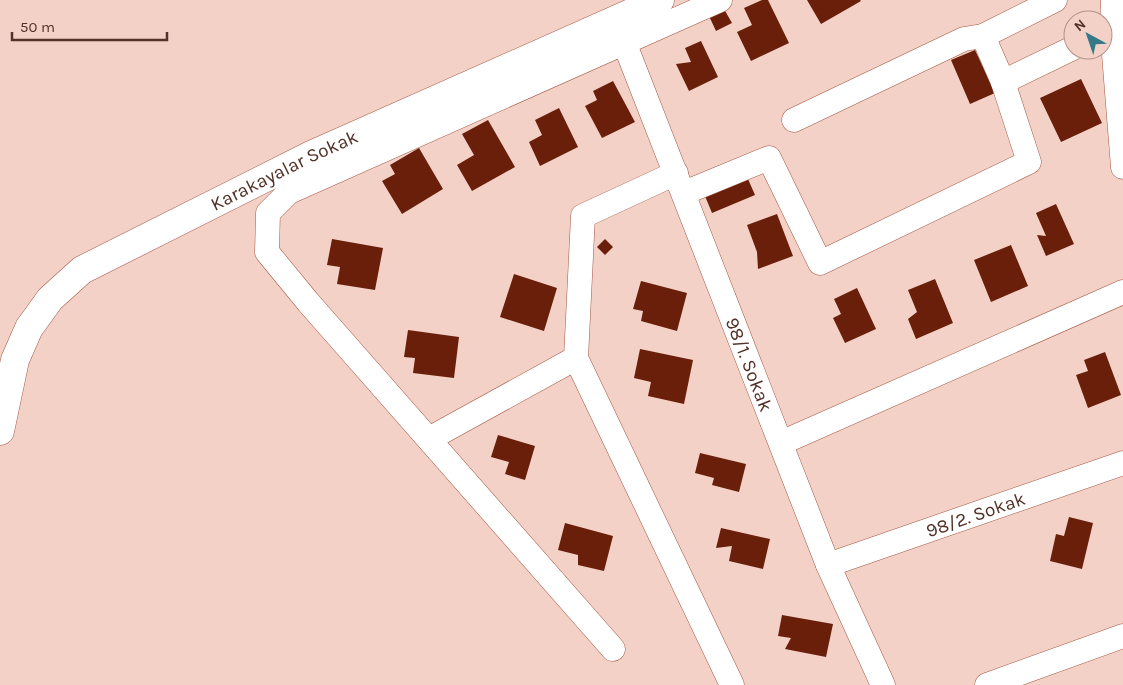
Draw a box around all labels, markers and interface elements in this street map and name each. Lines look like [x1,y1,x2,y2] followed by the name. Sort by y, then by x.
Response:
[12,10,168,42] scale bar
[1063,10,1113,60] north arrow
[1071,16,1089,35] text: N
[20,18,55,36] text: 50 m
[207,126,362,216] street label: Karakayalar Sokak
[721,315,777,415] street label: 98/1. Sokak
[923,488,1029,542] street label: 98/2. Sokak

